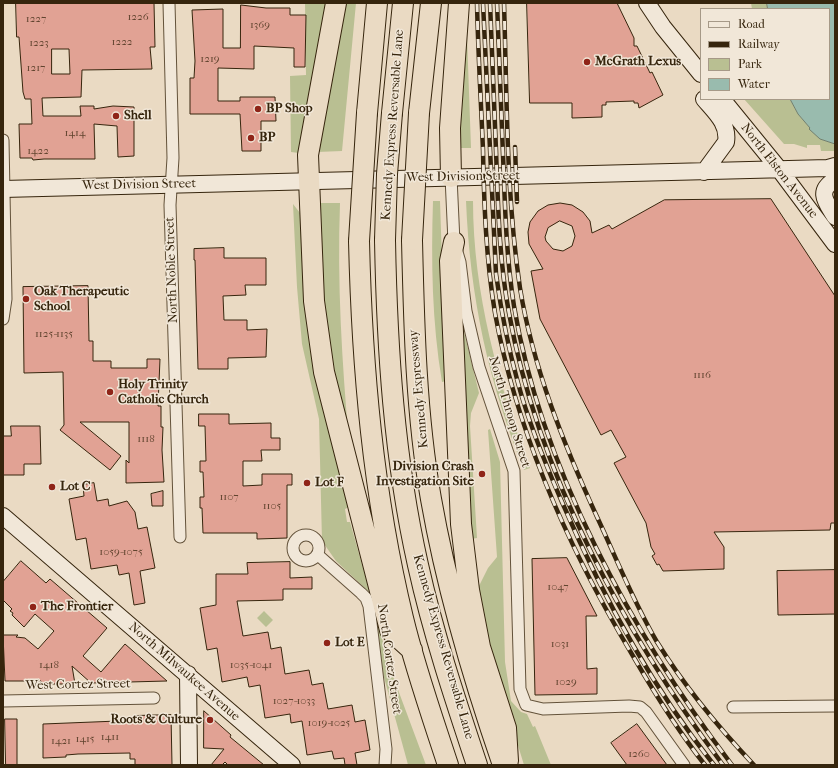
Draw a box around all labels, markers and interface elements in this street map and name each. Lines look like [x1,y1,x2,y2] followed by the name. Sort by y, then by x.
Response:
[700,8,830,100] legend
[127,10,149,24] house number: 1226
[26,12,46,26] house number: 1227
[738,17,765,31] text: Road
[250,18,270,32] house number: 1369
[379,29,407,221] street label: Kennedy Express Reversable Lane
[112,35,132,49] house number: 1222
[29,36,49,50] house number: 1223
[738,37,780,51] text: Railway
[200,52,220,66] house number: 1219
[595,54,681,70] place label: McGrath Lexus
[582,57,592,67] marker: McGrath Lexus
[738,57,762,71] text: Park
[27,61,45,75] house number: 1217
[738,77,770,91] text: Water
[266,101,313,117] place label: BP Shop
[253,104,263,114] marker: BP Shop
[124,108,152,124] place label: Shell
[111,111,121,121] marker: Shell
[737,120,821,222] street label: North Elston Avenue
[65,126,85,140] house number: 1414
[259,130,275,146] place label: BP
[246,133,256,143] marker: BP
[27,144,49,158] house number: 1422
[406,168,520,186] street label: West Division Street
[82,176,196,194] street label: West Division Street
[162,217,182,323] street label: North Noble Street
[34,284,129,315] place label: Oak Therapeutic School
[21,294,31,304] marker: Oak Therapeutic School
[35,327,73,341] house number: 1125-1135
[406,329,432,449] street label: Kennedy Expressway
[485,354,533,470] street label: North Throop Street
[693,368,711,382] house number: 1116
[118,377,209,408] place label: Holy Trinity Catholic Church
[105,387,115,397] marker: Holy Trinity Catholic Church
[137,432,155,446] house number: 1118
[376,459,474,490] place label: Division Crash Investigation Site
[477,469,487,479] marker: Division Crash Investigation Site
[315,475,344,491] place label: Lot F
[302,478,312,488] marker: Lot F
[60,479,91,495] place label: Lot C
[47,482,57,492] marker: Lot C
[219,490,239,504] house number: 1107
[263,499,281,513] house number: 1105
[99,545,143,559] house number: 1059-1075
[409,553,477,741] street label: Kennedy Express Reversable Lane
[547,580,569,594] house number: 1047
[41,599,113,615] place label: The Frontier
[28,602,38,612] marker: The Frontier
[374,603,404,715] street label: North Cortez Street
[125,619,243,725] street label: North Milwaukee Avenue
[335,635,365,651] place label: Lot E
[551,637,569,651] house number: 1031
[322,638,332,648] marker: Lot E
[39,658,59,672] house number: 1418
[230,658,272,672] house number: 1035-1041
[555,675,577,689] house number: 1029
[25,676,131,694] street label: West Cortez Street
[273,694,315,708] house number: 1027-1033
[110,712,202,728] place label: Roots & Culture
[205,715,215,725] marker: Roots & Culture
[308,716,350,730] house number: 1019-1025
[101,730,119,744] house number: 1411
[75,732,95,746] house number: 1415
[51,734,71,748] house number: 1421
[628,747,650,761] house number: 1260

